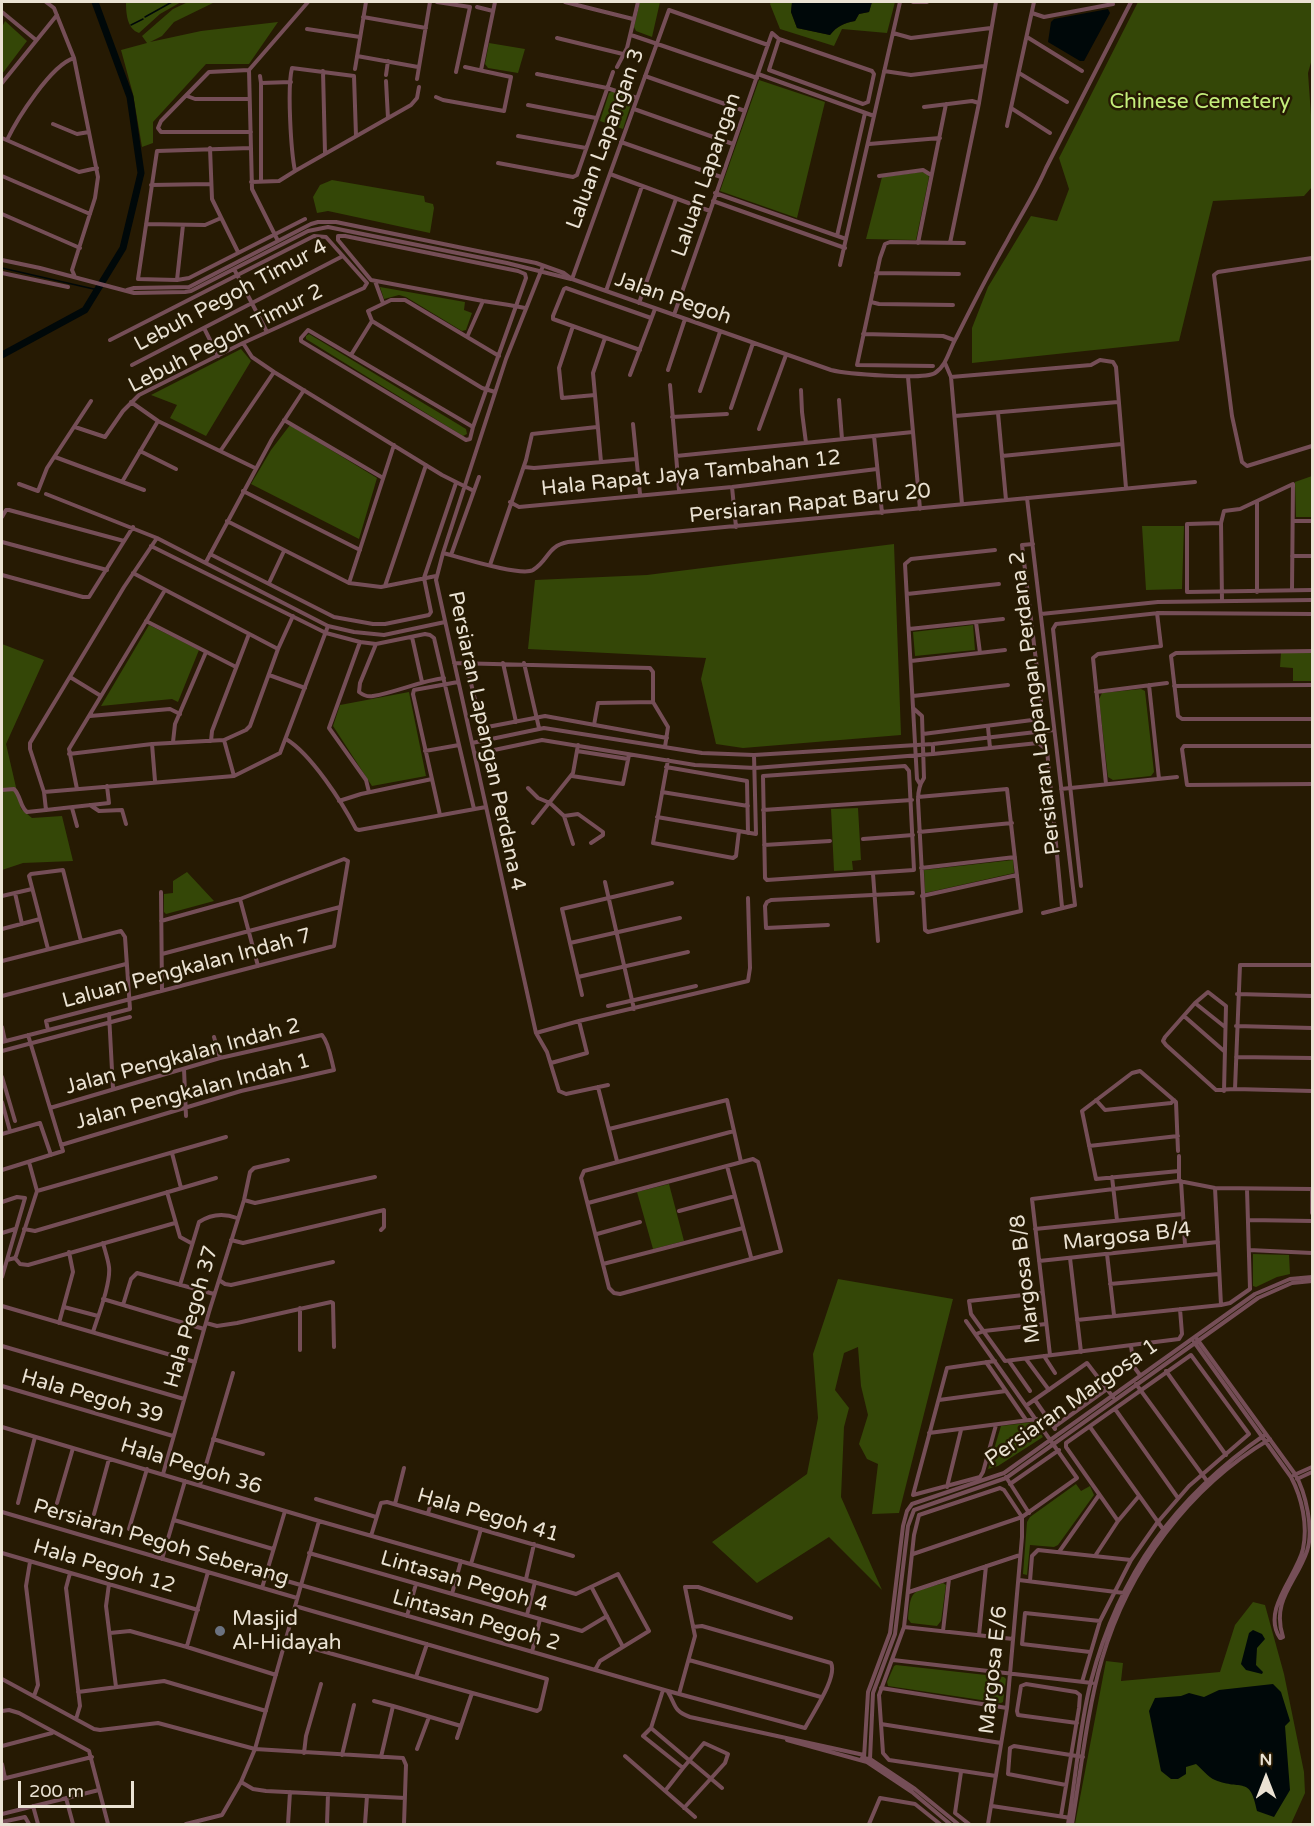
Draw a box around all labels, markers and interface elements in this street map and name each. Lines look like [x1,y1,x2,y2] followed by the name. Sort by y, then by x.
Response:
[562,45,650,233] street label: Laluan Lapangan 3
[1109,89,1291,115] park label: Chinese Cemetery
[667,90,747,260] street label: Laluan Lapangan
[130,234,332,358] street label: Lebuh Pegoh Timur 4
[612,267,734,331] street label: Jalan Pegoh
[125,279,327,399] street label: Lebuh Pegoh Timur 2
[540,446,842,502] street label: Hala Rapat Jaya Tambahan 12
[688,479,932,529] street label: Persiaran Rapat Baru 20
[1005,550,1067,856] street label: Persiaran Lapangan Perdana 2
[442,589,530,893] street label: Persiaran Lapangan Perdana 4
[60,924,314,1014] street label: Laluan Pengkalan Indah 7
[63,1014,303,1100] street label: Jalan Pengkalan Indah 2
[73,1049,313,1135] street label: Jalan Pengkalan Indah 1
[1006,1213,1046,1345] street label: Margosa B/8
[1062,1218,1192,1256] street label: Margosa B/4
[160,1243,224,1391] street label: Hala Pegoh 37
[981,1334,1163,1472] street label: Persiaran Margosa 1
[18,1365,166,1429] street label: Hala Pegoh 39
[117,1434,265,1500] street label: Hala Pegoh 36
[414,1484,562,1548] street label: Hala Pegoh 41
[30,1494,292,1592] street label: Persiaran Pegoh Seberang
[30,1535,178,1599] street label: Hala Pegoh 12
[377,1546,551,1618] street label: Lintasan Pegoh 4
[389,1585,563,1657] street label: Lintasan Pegoh 2
[975,1605,1013,1735] street label: Margosa E/6
[232,1606,342,1656] place label: Masjid Al-Hidayah
[213,1624,227,1638] marker: Masjid Al-Hidayah
[1236,1748,1296,1808] north arrow
[1260,1750,1272,1770] text: N
[21,1769,136,1807] scale bar
[29,1780,84,1802] text: 200 m

